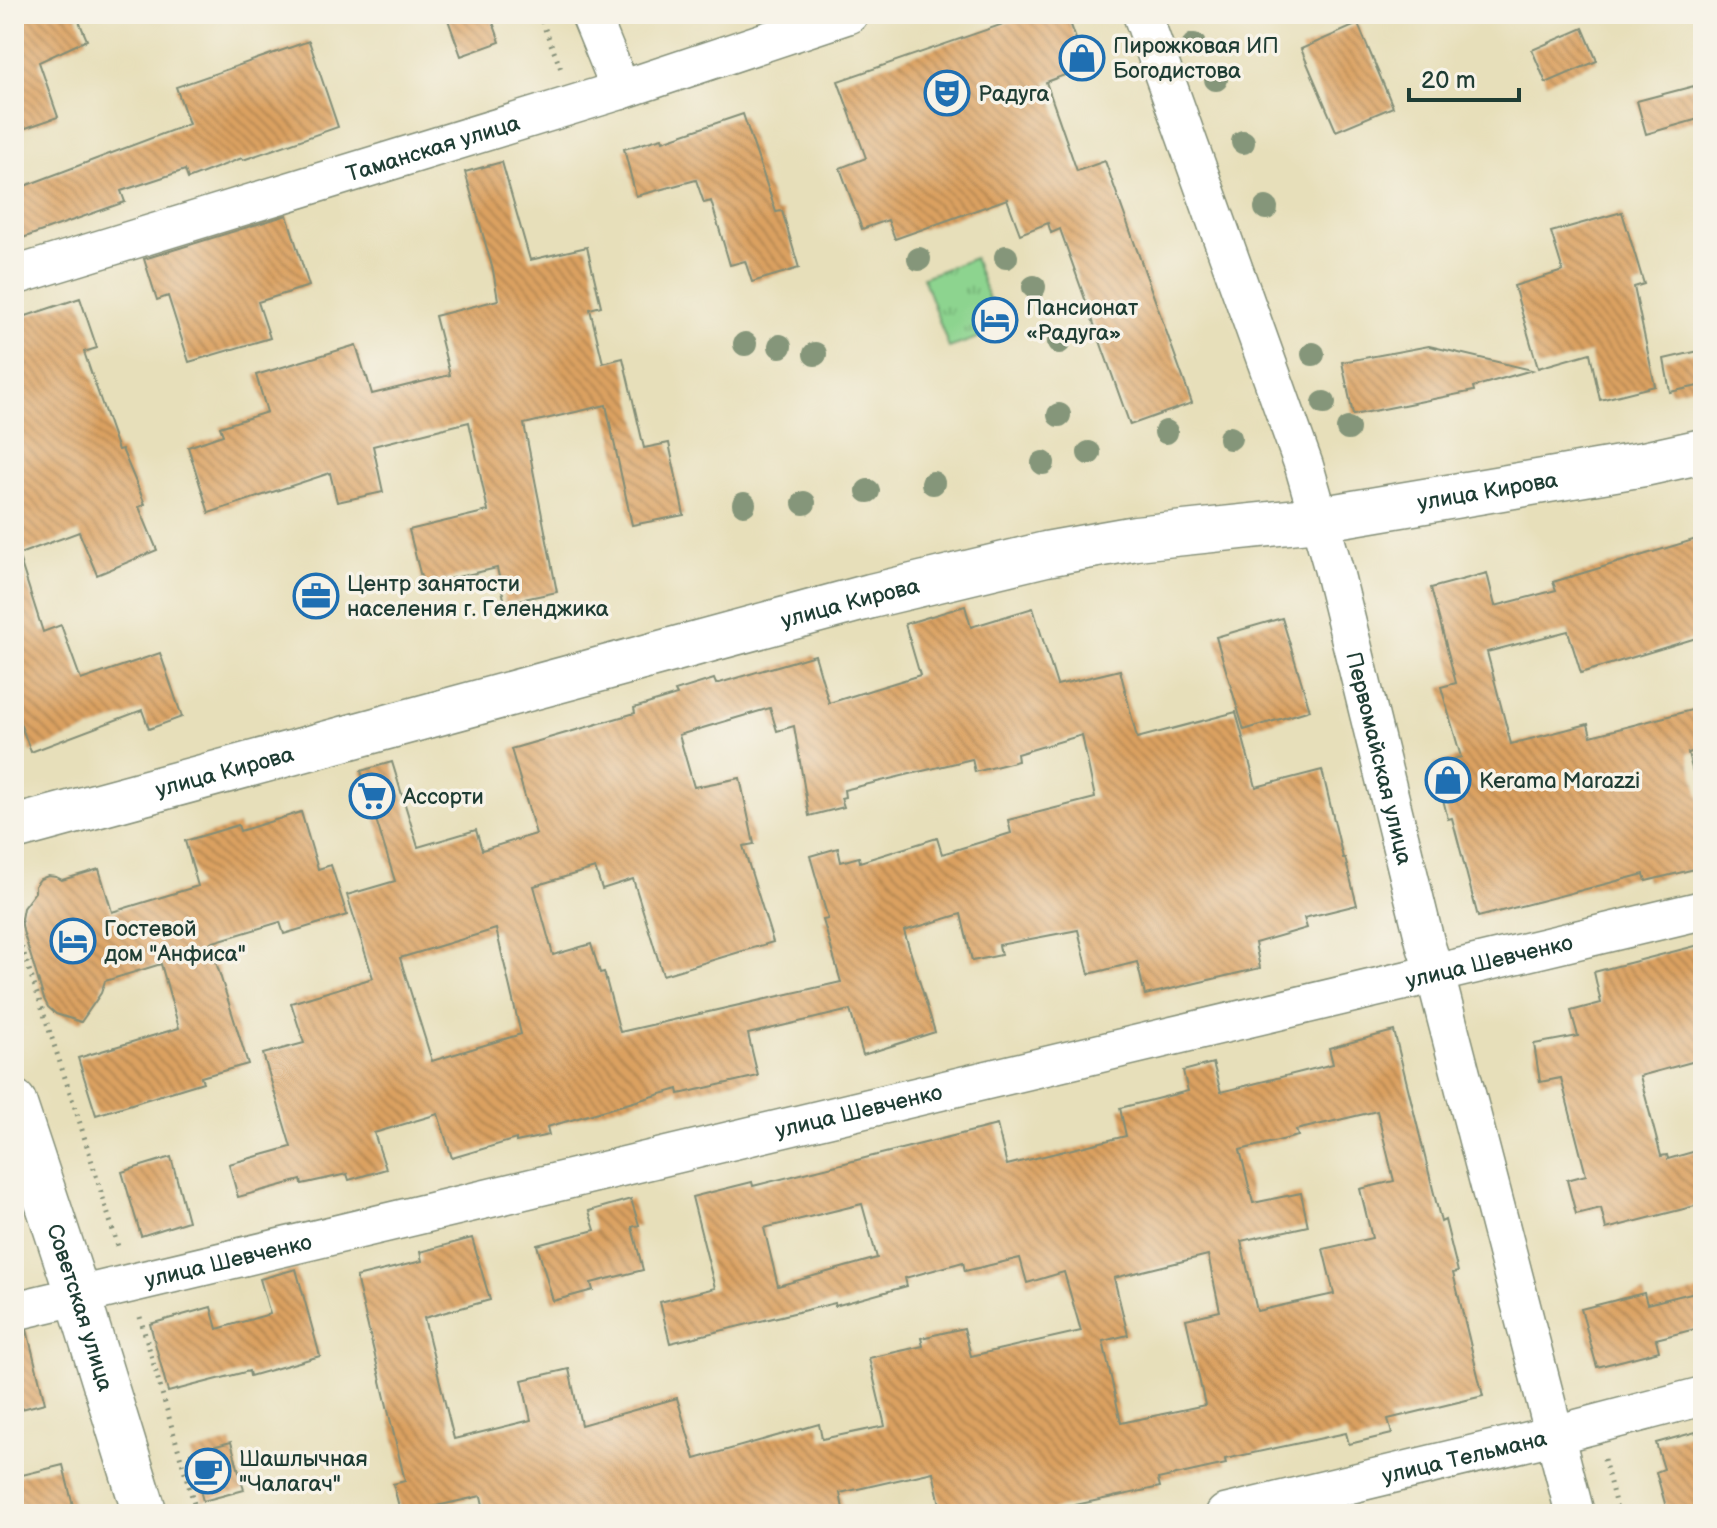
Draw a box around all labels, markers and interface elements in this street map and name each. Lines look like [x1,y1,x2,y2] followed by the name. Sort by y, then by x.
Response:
[1113,33,1279,85] place label: Пирожковая ИП Богодистова
[1058,34,1106,82] shop icon: Пирожковая ИП Богодистова
[1409,52,1519,102] scale bar
[1421,66,1476,95] text: 20 m
[923,69,971,117] theatre icon: Радуга
[978,81,1049,108] place label: Радуга
[343,110,523,188] street label: Таманская улица
[1026,295,1139,347] place label: Пансионат «Радуга»
[971,296,1019,344] hotel icon: Пансионат «Радуга»
[1415,467,1560,517] street label: улица Кирова
[347,571,609,623] place label: Центр занятости населения г. Геленджика
[292,572,340,620] office icon: Центр занятости населения г. Геленджика
[778,573,922,635] street label: улица Кирова
[1339,649,1418,868] street label: Первомайская улица
[153,741,297,804] street label: улица Кирова
[1424,756,1472,804] shop icon: Kerama Marazzi
[1479,768,1640,795] place label: Kerama Marazzi
[348,772,396,820] supermarket icon: Ассорти
[402,784,484,811] place label: Ассорти
[104,916,246,968] place label: Гостевой дом "Анфиса"
[49,917,97,965] hotel icon: Гостевой дом "Анфиса"
[1403,929,1576,995] street label: улица Шевченко
[773,1079,945,1145] street label: улица Шевченко
[40,1221,119,1395] street label: Советская улица
[142,1229,315,1295] street label: улица Шевченко
[1380,1425,1550,1491] street label: улица Тельмана
[239,1446,368,1498] place label: Шашлычная "Чалагач"
[184,1447,232,1495] cafe icon: Шашлычная "Чалагач"

